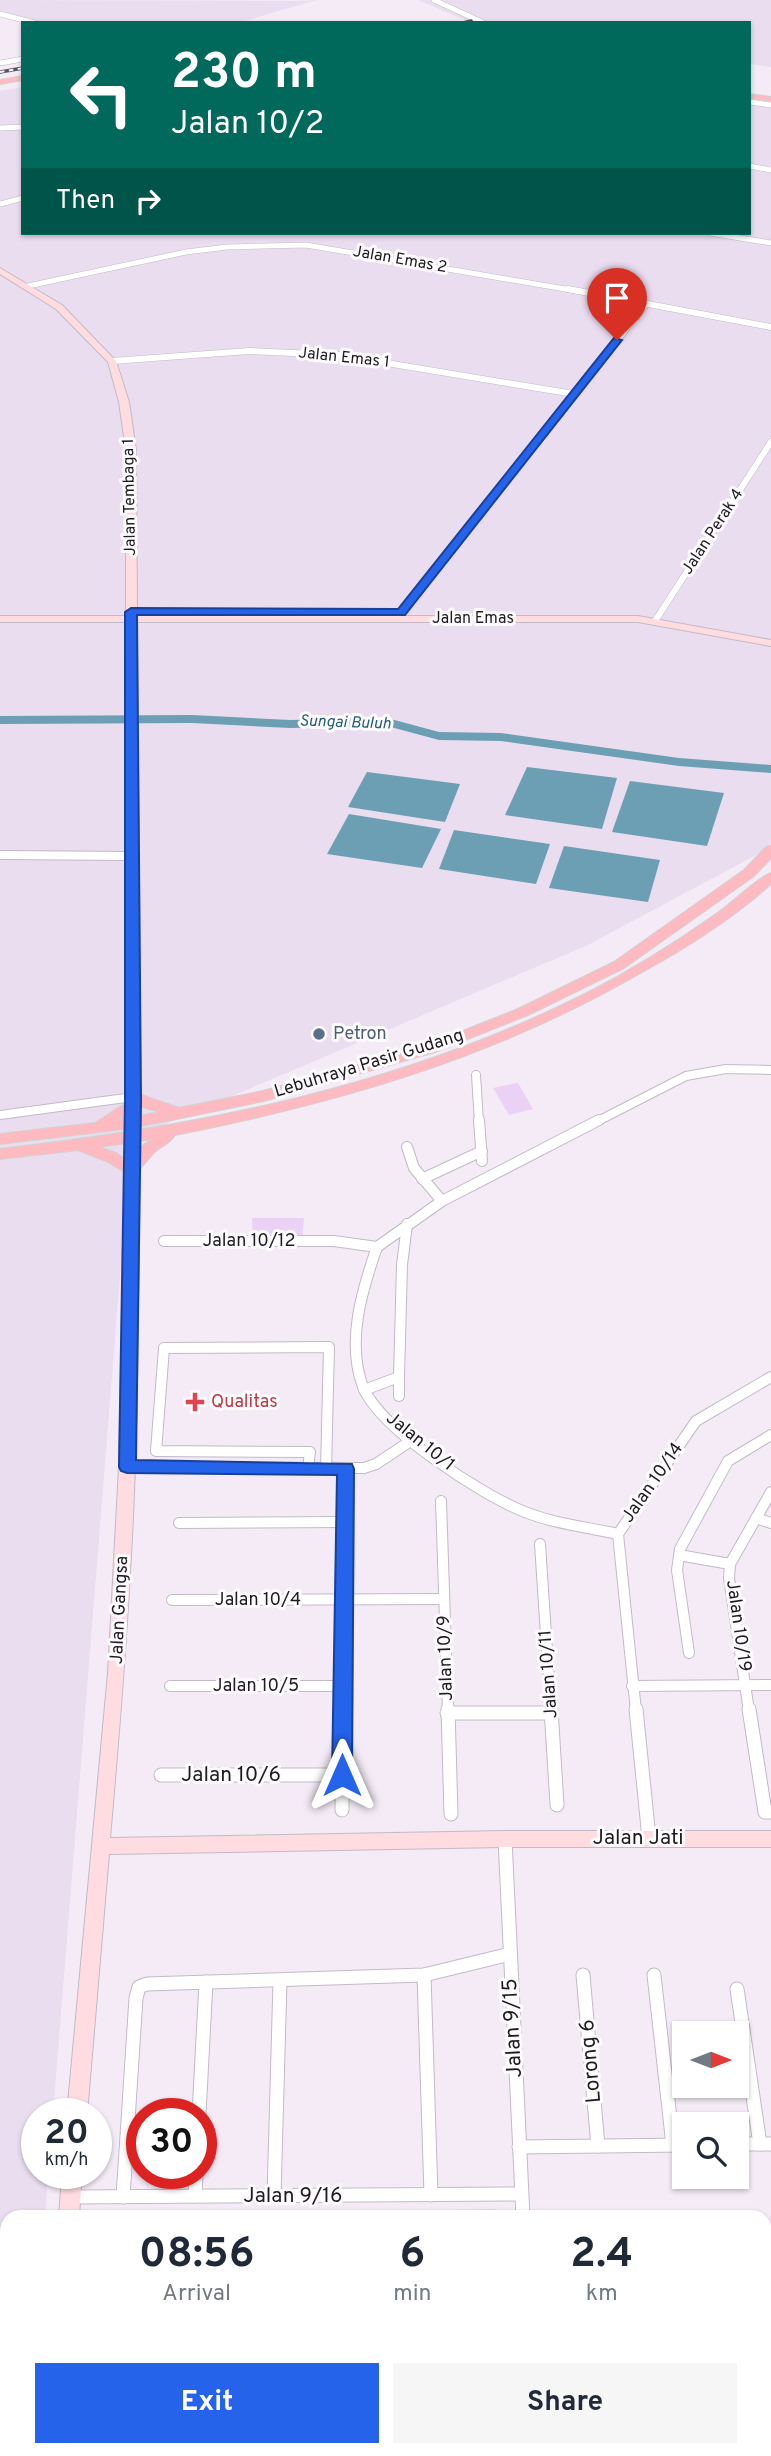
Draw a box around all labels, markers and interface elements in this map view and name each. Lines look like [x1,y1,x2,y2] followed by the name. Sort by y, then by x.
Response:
[171,44,317,106] text: 230 m
[56,49,147,140] icon: left
[171,105,324,145] text: Jalan 10/2
[129,182,167,220] icon: right
[56,185,115,218] text: Then
[351,242,449,278] street label: Jalan Emas 2
[587,268,647,340] pin
[598,279,636,317] icon: arrive
[297,343,391,373] street label: Jalan Emas 1
[119,438,141,556] street label: Jalan Tembaga 1
[678,485,748,579] street label: Jalan Perak 4
[432,609,514,629] street label: Jalan Emas
[299,711,391,735] water label: Sungai Buluh
[333,1023,387,1046] place label: Petron
[272,1024,466,1104] street label: Lebuhraya Pasir Gudang
[311,1026,327,1042] marker: Petron
[203,1230,295,1253] street label: Jalan 10/12
[211,1391,278,1414] place label: Qualitas
[185,1392,205,1412] marker: Qualitas
[381,1407,459,1477] street label: Jalan 10/1
[617,1438,689,1528] street label: Jalan 10/14
[106,1555,134,1665] street label: Jalan Gangsa
[720,1579,756,1673] street label: Jalan 10/19
[215,1589,301,1612] street label: Jalan 10/4
[433,1615,459,1701] street label: Jalan 10/9
[534,1629,564,1719] street label: Jalan 10/11
[213,1675,299,1698] street label: Jalan 10/5
[305,1738,379,1812] position arrow
[181,1762,281,1789] street label: Jalan 10/6
[592,1825,684,1852] street label: Jalan Jati
[497,1977,529,2079] street label: Jalan 9/15
[574,2018,608,2104] street label: Lorong 6
[672,2021,749,2098] north arrow
[672,2021,749,2189] map controls
[126,2098,217,2189] speed limit sign: 30
[44,2112,89,2156] text: 20
[672,2112,749,2189] button: search
[45,2149,88,2172] text: km/h
[243,2183,343,2210] street label: Jalan 9/16
[139,2229,255,2282] text: 08:56
[400,2229,425,2282] text: 6
[570,2229,633,2282] text: 2.4
[162,2280,231,2309] text: Arrival
[393,2280,432,2309] text: min
[586,2280,618,2309] text: km
[35,2363,379,2443] button: Exit
[393,2363,737,2443] button: Share

